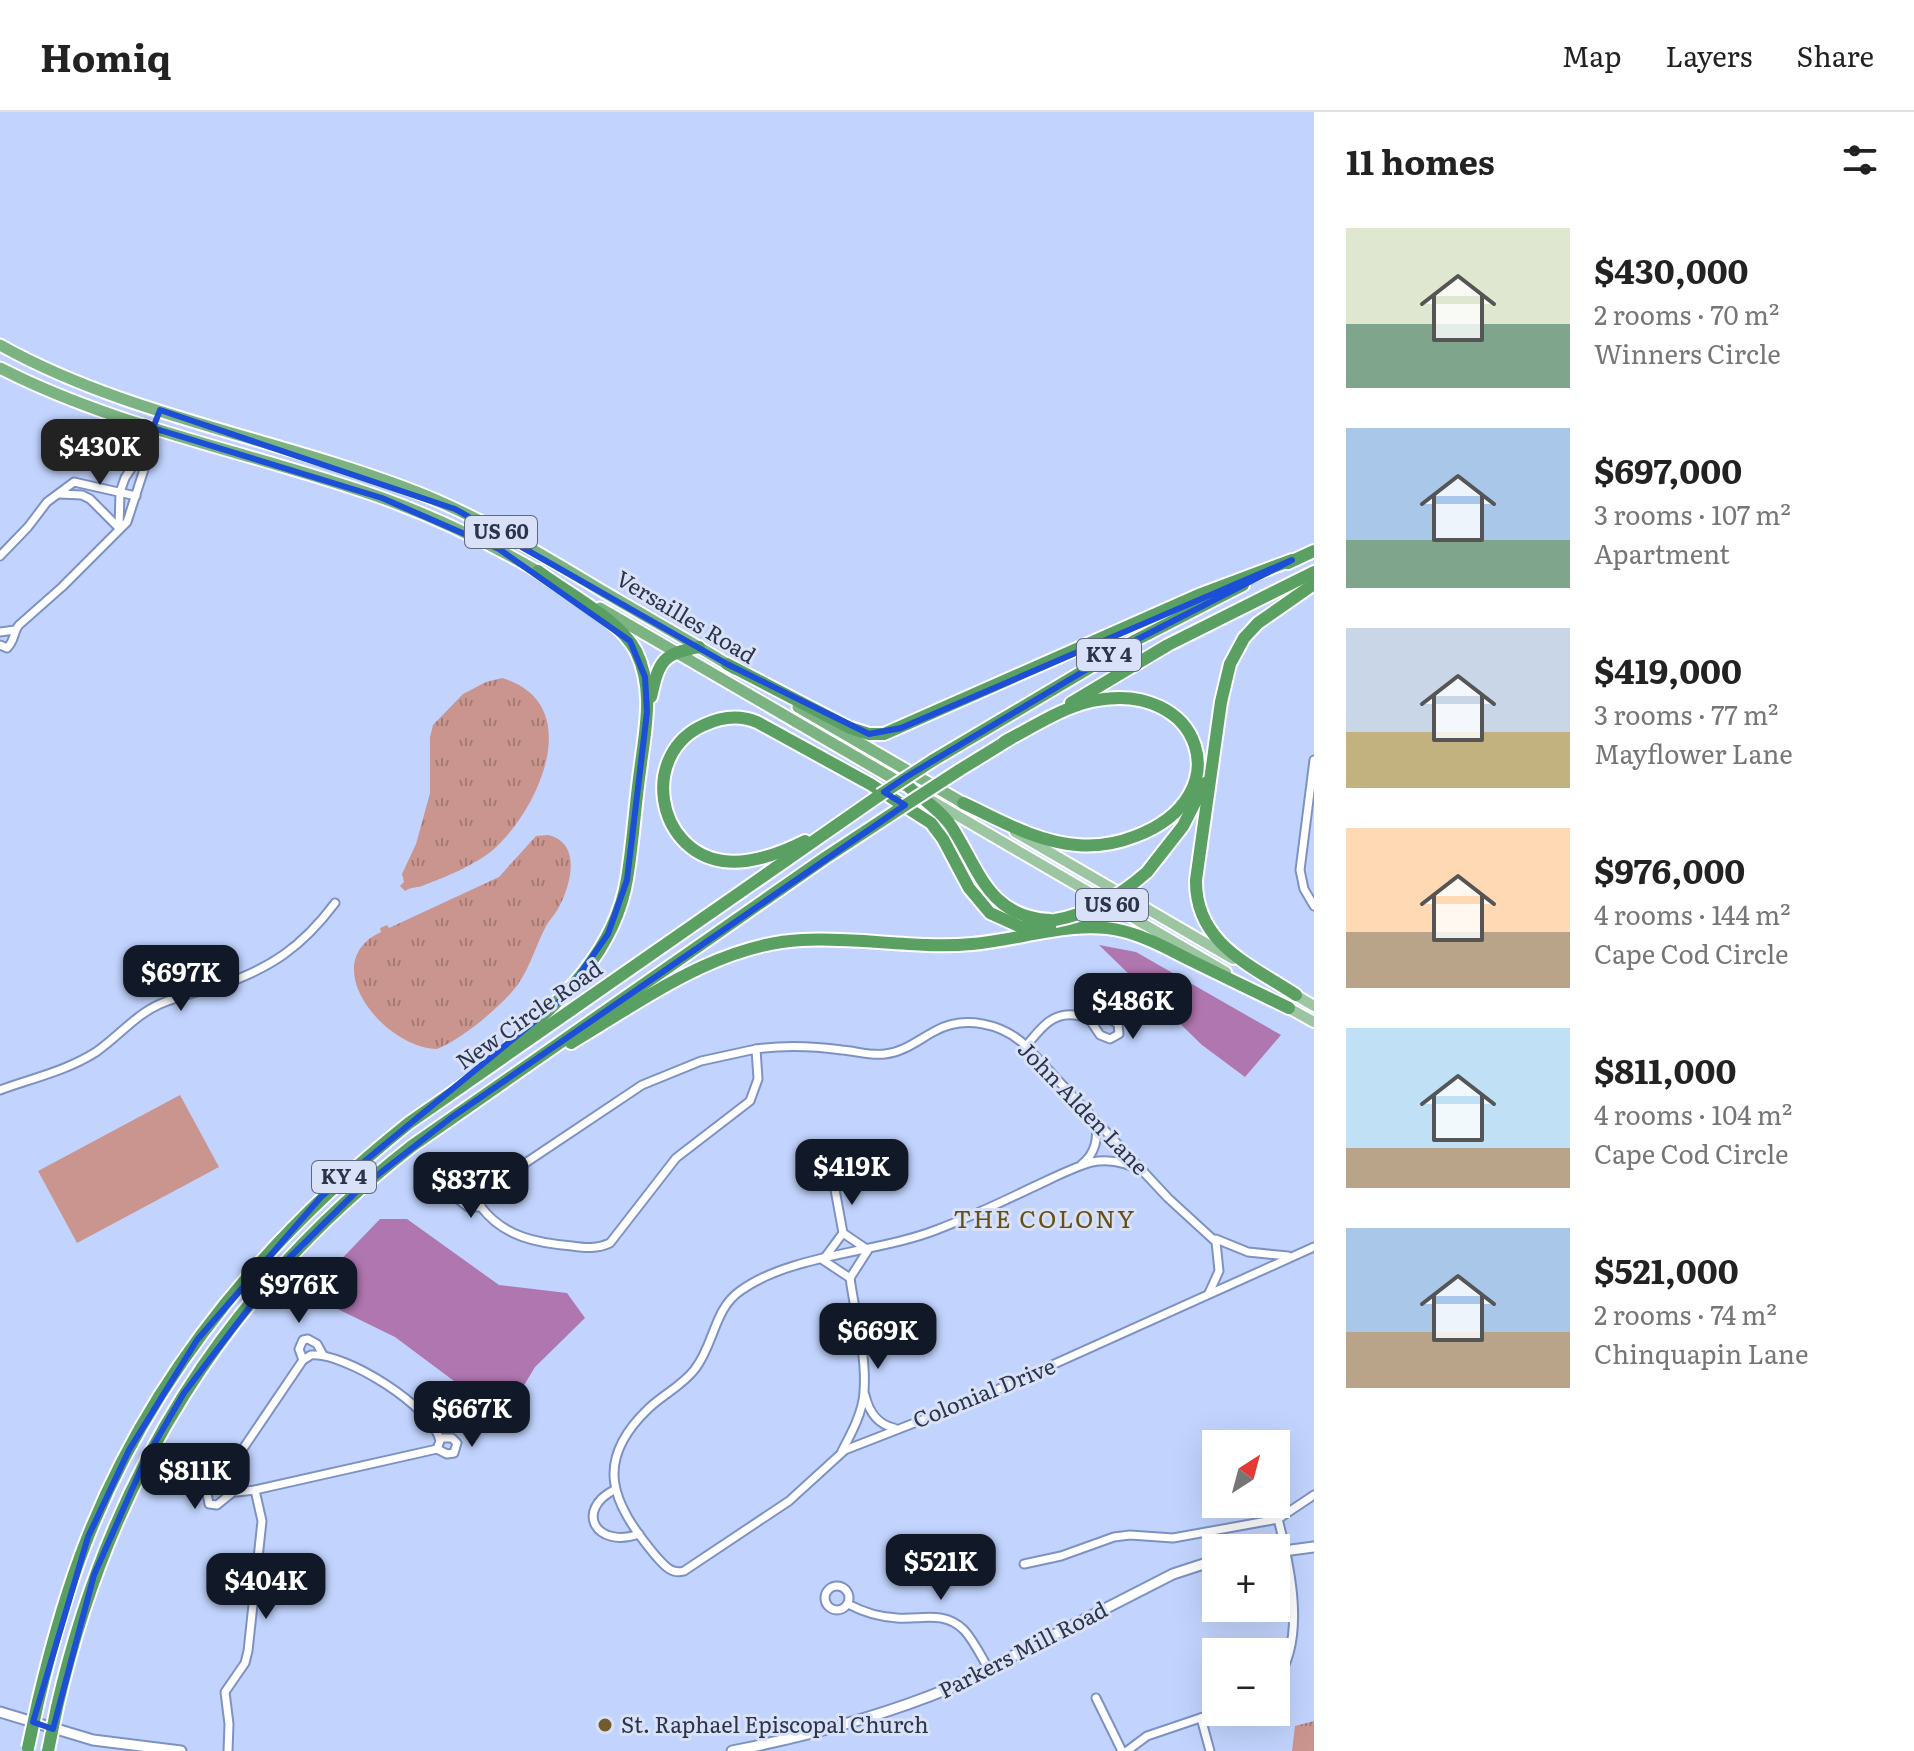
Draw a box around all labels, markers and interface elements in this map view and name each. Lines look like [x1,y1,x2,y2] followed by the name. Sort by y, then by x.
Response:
[40,27,171,84] text: Homiq
[1562,34,1621,76] text: Map
[1665,34,1752,76] text: Layers
[1796,34,1874,76] text: Share
[1346,135,1495,185] text: 11 homes
[1838,138,1882,182] icon: filters
[1594,244,1749,294] text: $430,000
[1410,260,1506,356] icon: home
[1594,294,1779,333] text: 2 rooms · 70 m²
[1594,333,1781,372] text: Winners Circle
[44,419,156,487] pin: $430K
[59,425,141,464] text: $430K
[1594,444,1742,494] text: $697,000
[1410,460,1506,556] icon: home
[1594,494,1791,533] text: 3 rooms · 107 m²
[465,516,537,548] road number: US 60
[1594,533,1730,572] text: Apartment
[611,561,763,671] street label: Versailles Road
[1077,639,1141,671] road number: KY 4
[1594,644,1742,694] text: $419,000
[1410,660,1506,756] icon: home
[1594,694,1778,733] text: 3 rooms · 77 m²
[1594,733,1793,772] text: Mayflower Lane
[1594,844,1745,894] text: $976,000
[1410,860,1506,956] icon: home
[1076,889,1148,921] road number: US 60
[1594,894,1790,933] text: 4 rooms · 144 m²
[1594,933,1789,972] text: Cape Cod Circle
[125,945,237,1013] pin: $697K
[141,951,221,990] text: $697K
[448,951,608,1077] street label: New Circle Road
[1077,973,1189,1041] pin: $486K
[1092,979,1174,1018] text: $486K
[1011,1032,1157,1182] street label: John Alden Lane
[1594,1044,1736,1094] text: $811,000
[1410,1060,1506,1156] icon: home
[1594,1094,1792,1133] text: 4 rooms · 104 m²
[1594,1133,1789,1172] text: Cape Cod Circle
[796,1139,908,1207] pin: $419K
[813,1145,891,1184] text: $419K
[415,1152,527,1220] pin: $837K
[431,1158,511,1197] text: $837K
[312,1161,376,1193] road number: KY 4
[953,1200,1137,1235] district label: THE COLONY
[1594,1244,1739,1294] text: $521,000
[243,1257,355,1325] pin: $976K
[1410,1260,1506,1356] icon: home
[259,1263,339,1302] text: $976K
[1594,1294,1777,1333] text: 2 rooms · 74 m²
[822,1303,934,1371] pin: $669K
[837,1309,919,1348] text: $669K
[1594,1333,1808,1372] text: Chinquapin Lane
[907,1348,1060,1435] street label: Colonial Drive
[416,1381,528,1449] pin: $667K
[432,1387,512,1426] text: $667K
[1202,1430,1290,1518] north arrow
[1202,1430,1290,1726] map controls
[139,1443,251,1511] pin: $811K
[159,1449,231,1488] text: $811K
[885,1534,997,1602] pin: $521K
[1202,1534,1290,1622] button: +
[904,1540,978,1579] text: $521K
[210,1553,322,1621] pin: $404K
[224,1559,308,1598] text: $404K
[932,1592,1113,1706] street label: Parkers Mill Road
[1202,1638,1290,1726] button: −
[621,1707,929,1740] place label: St. Raphael Episcopal Church
[596,1716,614,1734] marker: St. Raphael Episcopal Church

